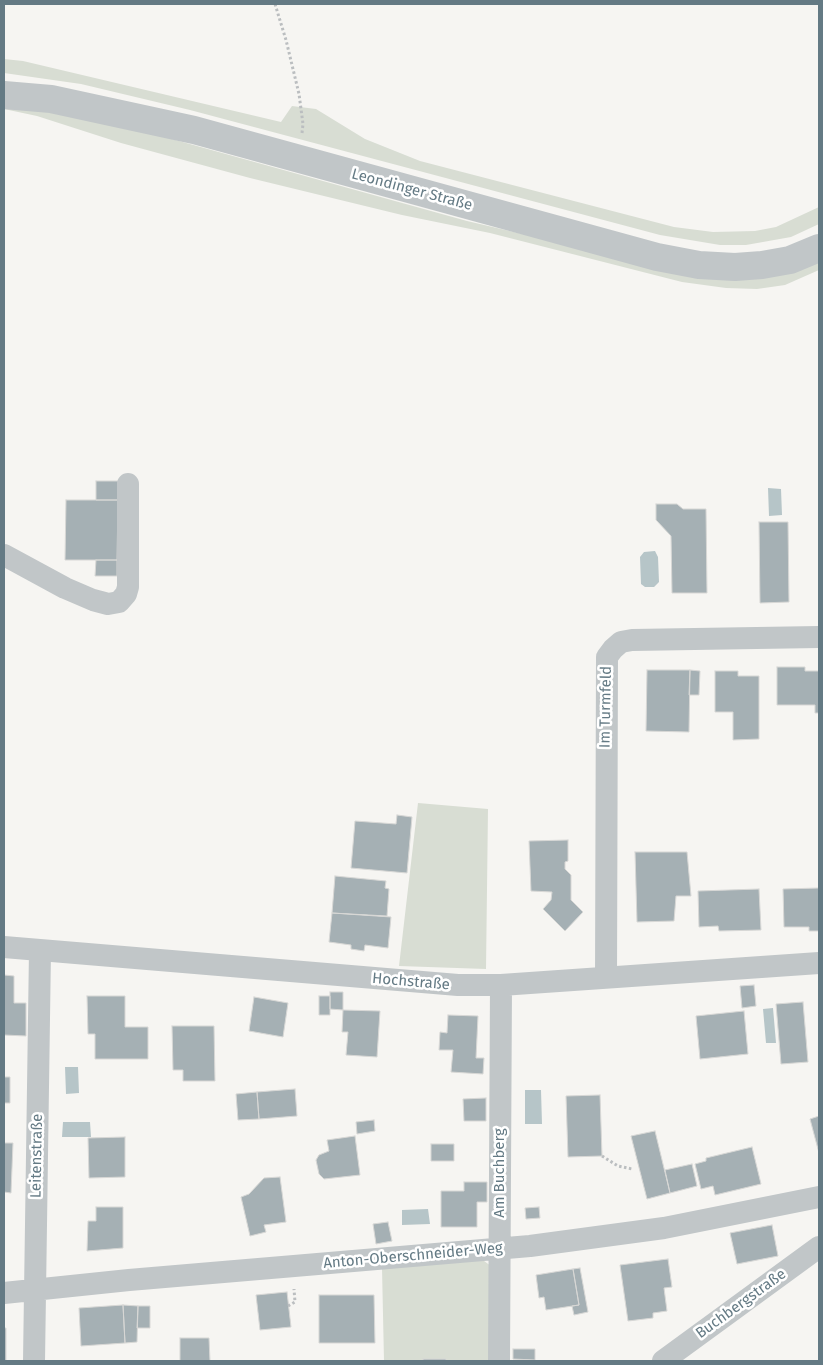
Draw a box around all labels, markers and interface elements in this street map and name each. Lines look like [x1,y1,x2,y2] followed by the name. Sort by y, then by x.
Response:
[350,165,474,215] street label: Leondinger Straße
[596,666,616,748] street label: Im Turmfeld
[371,970,451,994] street label: Hochstraße
[27,1114,47,1198] street label: Leitenstraße
[491,1128,509,1218] street label: Am Buchberg
[323,1239,503,1273] street label: Anton-Oberschneider-Weg
[692,1265,790,1343] street label: Buchbergstraße

